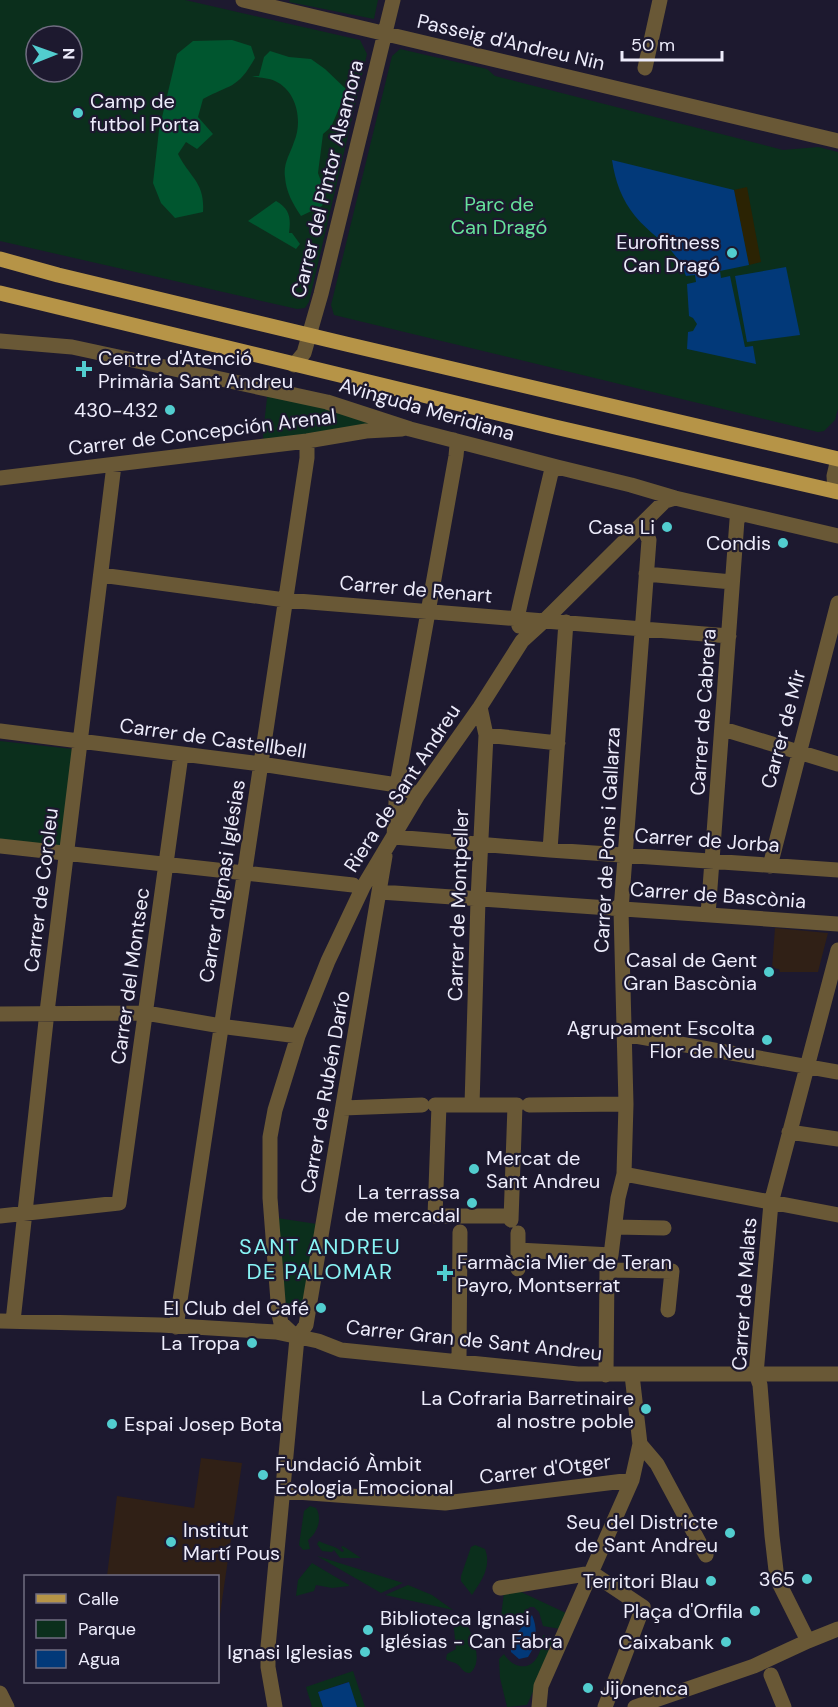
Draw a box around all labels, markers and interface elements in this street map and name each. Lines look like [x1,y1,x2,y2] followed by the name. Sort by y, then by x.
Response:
[415,8,607,76] street label: Passeig d'Andreu Nin
[24,24,84,84] north arrow
[622,24,722,62] scale bar
[631,33,675,57] text: 50 m
[58,48,79,60] text: N
[285,57,369,301] street label: Carrer del Pintor Alsamora
[90,88,199,137] place label: Camp de futbol Porta
[71,106,85,120] marker: Camp de futbol Porta
[451,191,547,240] park label: Parc de Can Dragó
[616,229,720,278] place label: Eurofitness Can Dragó
[725,246,739,260] marker: Eurofitness Can Dragó
[98,345,293,394] place label: Centre d'Atenció Primària Sant Andreu
[75,360,93,378] marker: Centre d'Atenció Primària Sant Andreu
[336,372,518,446] street label: Avinguda Meridiana
[74,397,158,423] place label: 430-432
[67,403,337,461] street label: Carrer de Concepción Arenal
[163,403,177,417] marker: 430-432
[588,514,655,540] place label: Casa Li
[660,520,674,534] marker: Casa Li
[706,530,771,556] place label: Condis
[776,536,790,550] marker: Condis
[339,569,494,609] street label: Carrer de Renart
[684,628,722,796] street label: Carrer de Cabrera
[755,667,811,791] street label: Carrer de Mir
[338,699,466,877] street label: Riera de Sant Andreu
[118,712,308,764] street label: Carrer de Castellbell
[588,726,626,954] street label: Carrer de Pons i Gallarza
[193,778,251,984] street label: Carrer d'Ignasi Iglésias
[18,806,64,974] street label: Carrer de Coroleu
[442,808,474,1002] street label: Carrer de Montpeller
[633,822,781,858] street label: Carrer de Jorba
[629,876,807,914] street label: Carrer de Bascònia
[105,886,155,1066] street label: Carrer del Montsec
[623,947,757,996] place label: Casal de Gent Gran Bascònia
[762,965,776,979] marker: Casal de Gent Gran Bascònia
[294,989,356,1195] street label: Carrer de Rubén Darío
[567,1015,755,1064] place label: Agrupament Escolta Flor de Neu
[760,1033,774,1047] marker: Agrupament Escolta Flor de Neu
[486,1145,600,1194] place label: Mercat de Sant Andreu
[467,1162,481,1176] marker: Mercat de Sant Andreu
[344,1179,460,1228] place label: La terrassa de mercadal
[465,1196,479,1210] marker: La terrassa de mercadal
[726,1216,762,1372] street label: Carrer de Malats
[239,1232,401,1286] district label: SANT ANDREU DE PALOMAR
[457,1249,672,1298] place label: Farmàcia Mier de Teran Payro, Montserrat
[438,1266,452,1280] marker: Farmàcia Mier de Teran Payro, Montserrat
[163,1295,309,1321] place label: El Club del Café
[314,1301,328,1315] marker: El Club del Café
[345,1314,603,1366] street label: Carrer Gran de Sant Andreu
[161,1330,240,1356] place label: La Tropa
[245,1336,259,1350] marker: La Tropa
[421,1385,634,1434] place label: La Cofraria Barretinaire al nostre poble
[639,1402,653,1416] marker: La Cofraria Barretinaire al nostre poble
[124,1411,282,1437] place label: Espai Josep Bota
[105,1417,119,1431] marker: Espai Josep Bota
[478,1448,612,1490] street label: Carrer d'Otger
[275,1451,454,1500] place label: Fundació Àmbit Ecologia Emocional
[256,1468,270,1482] marker: Fundació Àmbit Ecologia Emocional
[566,1509,718,1558] place label: Seu del Districte de Sant Andreu
[183,1517,280,1566] place label: Institut Martí Pous
[723,1526,737,1540] marker: Seu del Districte de Sant Andreu
[164,1535,178,1549] marker: Institut Martí Pous
[759,1566,795,1592] place label: 365
[583,1568,699,1594] place label: Territori Blau
[800,1572,814,1586] marker: 365
[704,1574,718,1588] marker: Territori Blau
[24,1575,219,1683] legend
[78,1587,119,1611] text: Calle
[623,1598,743,1624] place label: Plaça d'Orfila
[748,1604,762,1618] marker: Plaça d'Orfila
[380,1605,563,1654] place label: Biblioteca Ignasi Iglésias - Can Fabra
[78,1617,136,1641] text: Parque
[361,1623,375,1637] marker: Biblioteca Ignasi Iglésias - Can Fabra
[618,1629,714,1655] place label: Caixabank
[719,1635,733,1649] marker: Caixabank
[227,1639,353,1665] place label: Ignasi Iglesias
[358,1645,372,1659] marker: Ignasi Iglesias
[78,1647,120,1671] text: Agua
[600,1675,688,1701] place label: Jijonenca
[581,1681,595,1695] marker: Jijonenca

